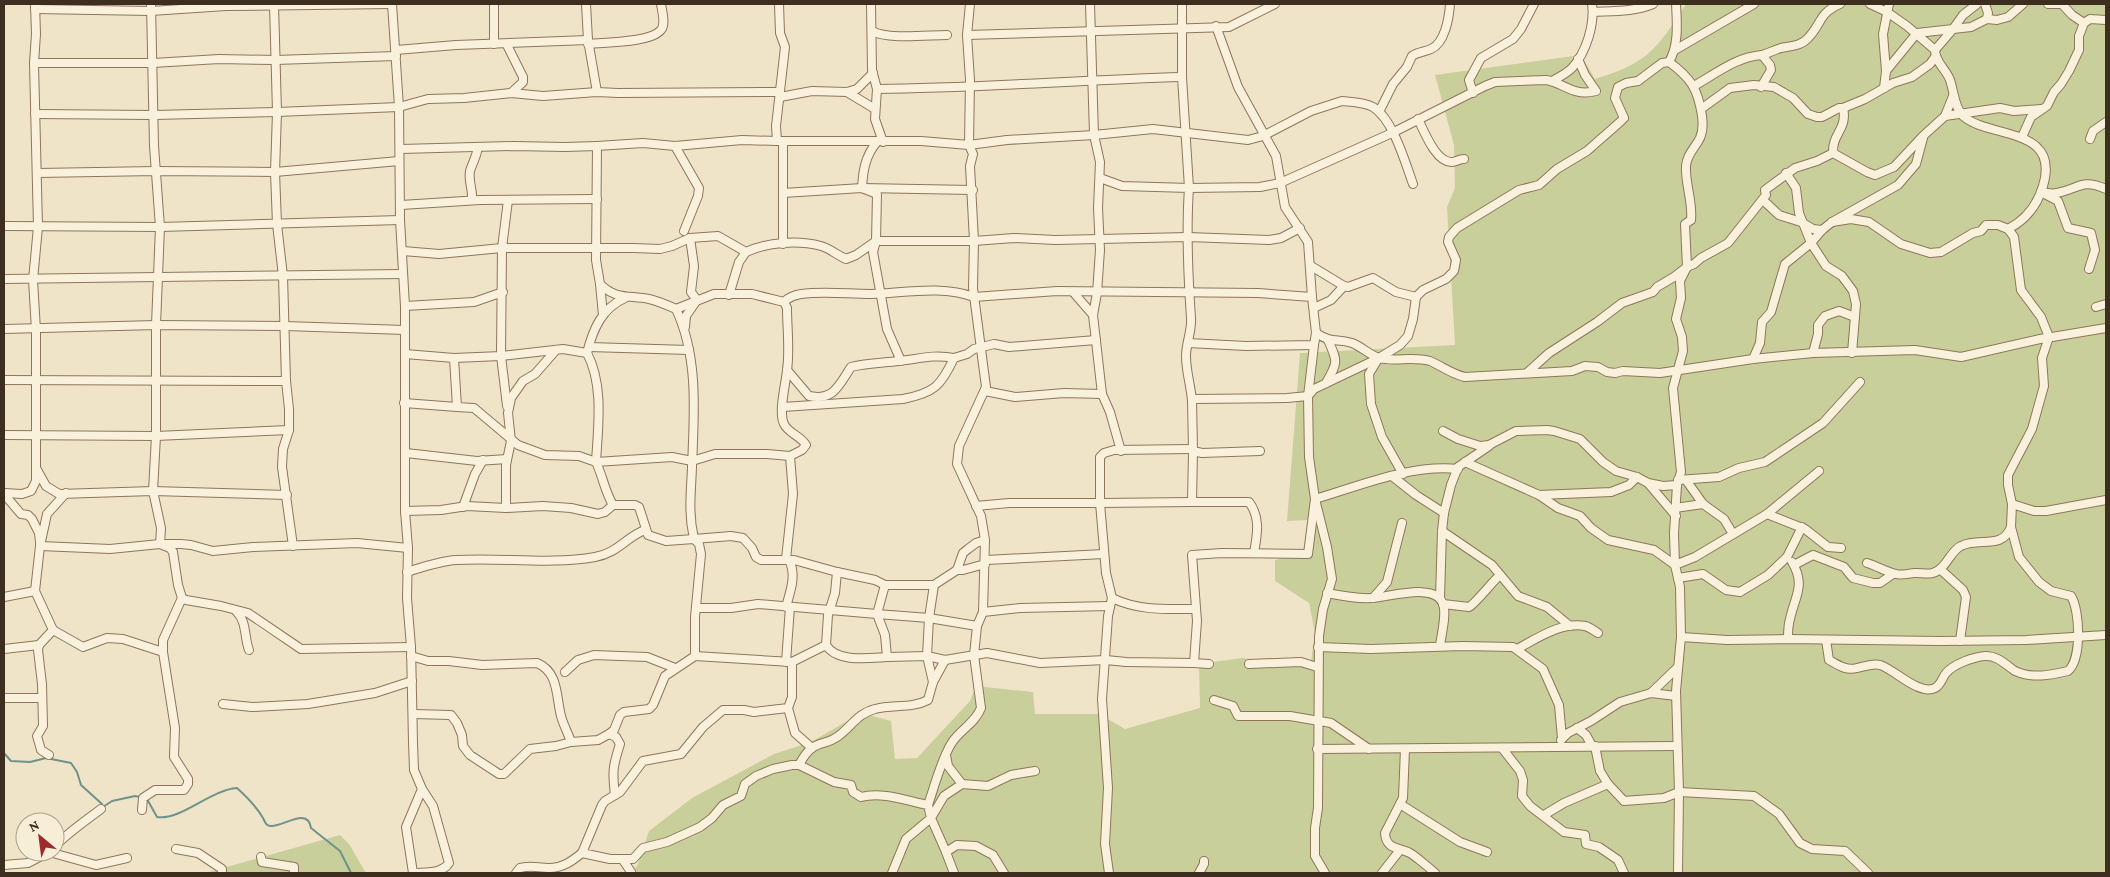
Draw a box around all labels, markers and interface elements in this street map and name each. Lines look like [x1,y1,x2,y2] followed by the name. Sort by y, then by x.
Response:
[15,812,65,862] north arrow
[26,816,42,835] text: N

